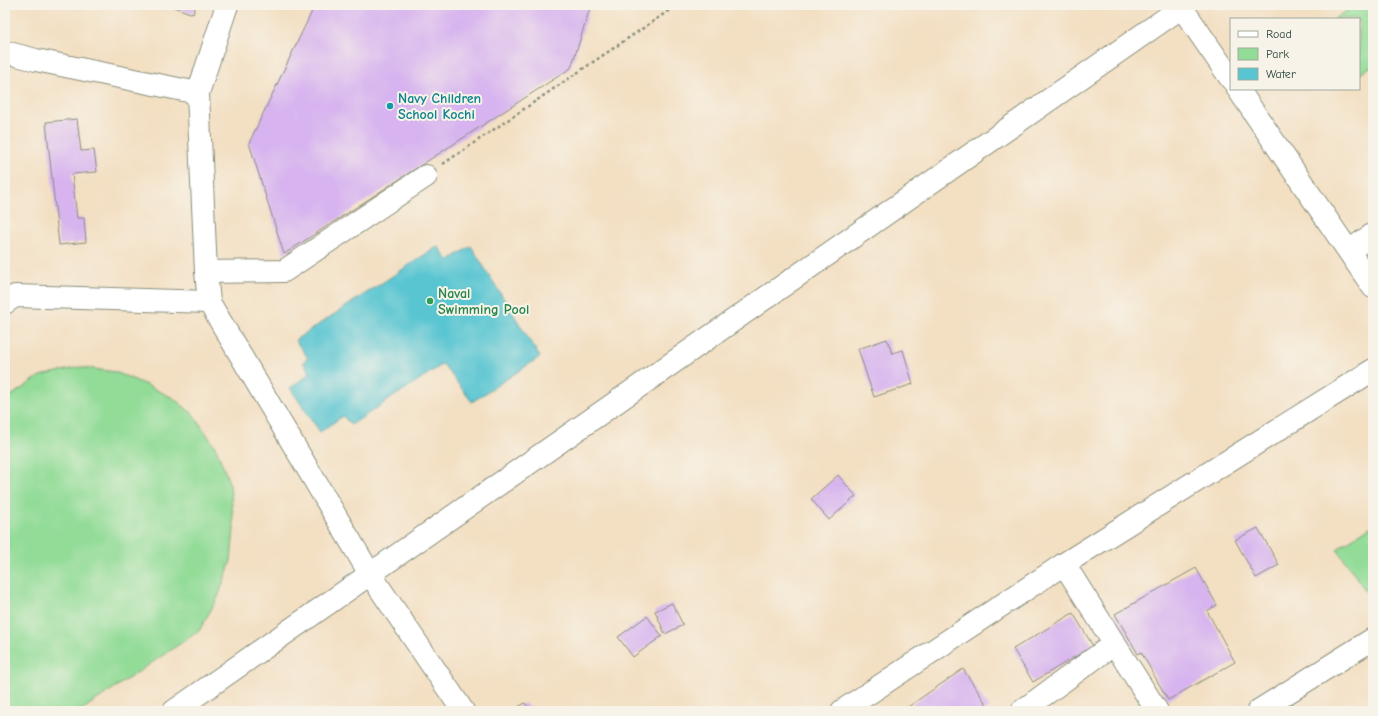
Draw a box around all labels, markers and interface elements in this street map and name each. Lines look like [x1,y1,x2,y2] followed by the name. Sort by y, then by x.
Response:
[1230,18,1360,90] legend
[1266,27,1292,41] text: Road
[1266,47,1289,61] text: Park
[1266,67,1296,81] text: Water
[398,90,481,123] place label: Navy Children School Kochi
[385,101,395,111] marker: Navy Children School Kochi
[438,285,529,318] place label: Naval Swimming Pool
[425,296,435,306] marker: Naval Swimming Pool

